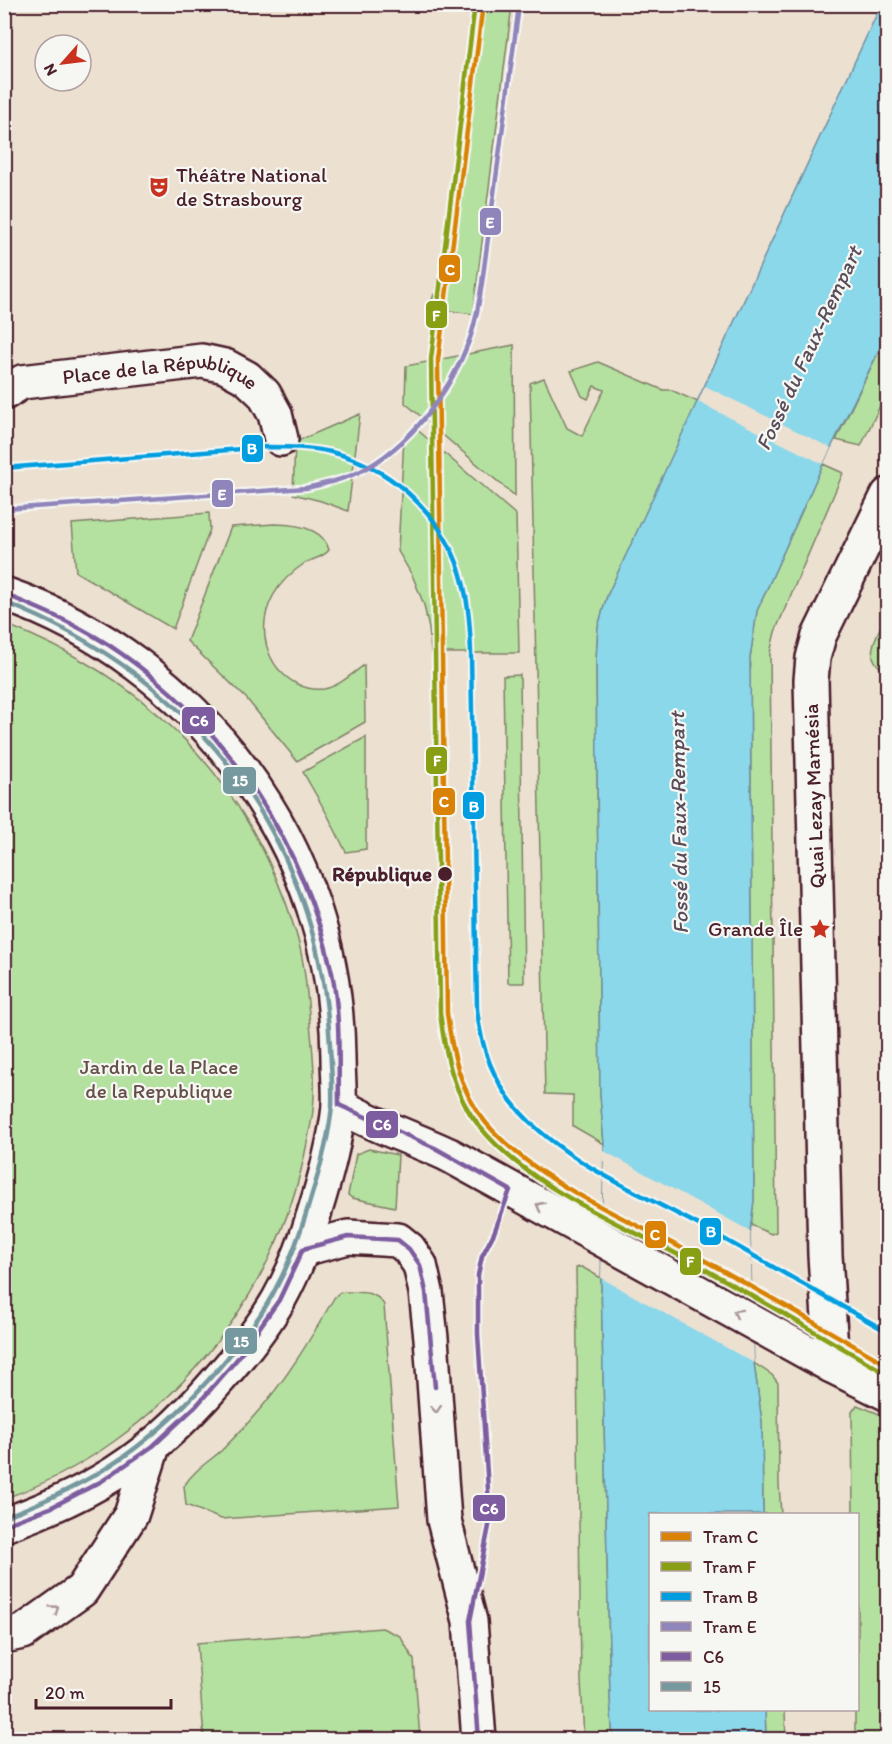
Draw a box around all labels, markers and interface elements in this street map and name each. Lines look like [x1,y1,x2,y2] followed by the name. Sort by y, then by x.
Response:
[33,33,93,93] north arrow
[39,61,61,79] text: N
[176,162,327,211] place label: Théâtre National de Strasbourg
[147,175,171,199] theatre icon: Théâtre National de Strasbourg
[479,207,502,236] line badge: E
[486,213,495,232] text: E
[749,240,868,455] water label: Fossé du Faux-Rempart
[438,254,461,283] line badge: C
[445,260,456,279] text: C
[425,300,448,329] line badge: F
[432,306,441,325] text: F
[61,347,264,394] street label: Place de la République
[241,434,264,463] line badge: B
[247,439,258,458] text: B
[211,479,234,508] line badge: E
[218,485,227,504] text: E
[798,703,829,889] street label: Quai Lezay Marnésia
[181,706,216,735] line badge: C6
[663,710,694,934] water label: Fossé du Faux-Rempart
[190,711,209,730] text: C6
[425,746,448,775] line badge: F
[433,751,442,770] text: F
[222,766,257,795] line badge: 15
[232,771,249,790] text: 15
[432,787,456,816] line badge: C
[462,791,485,820] line badge: B
[439,792,450,811] text: C
[469,797,480,816] text: B
[332,861,432,887] place label: République
[436,865,454,883] marker: République
[708,916,803,941] place label: Grande Île
[808,917,832,941] place icon: Grande Île
[80,1054,238,1103] park label: Jardin de la Place de la Republique
[365,1110,399,1139] line badge: C6
[373,1115,392,1134] text: C6
[536,1202,546,1213] one-way arrow
[699,1217,722,1246] line badge: B
[644,1220,667,1249] line badge: C
[706,1222,717,1241] text: B
[650,1225,661,1244] text: C
[679,1247,702,1276] line badge: F
[686,1252,695,1271] text: F
[732,1309,743,1320] one-way arrow
[224,1327,258,1355] line badge: 15
[233,1332,250,1351] text: 15
[429,1404,442,1413] one-way arrow
[472,1494,506,1522] line badge: C6
[480,1499,499,1518] text: C6
[649,1513,859,1711] legend
[703,1526,758,1548] text: Tram C
[703,1556,757,1578] text: Tram F
[703,1586,758,1608] text: Tram B
[49,1605,60,1616] one-way arrow
[703,1616,757,1638] text: Tram E
[703,1646,724,1668] text: C6
[36,1672,171,1710] scale bar
[703,1676,721,1698] text: 15
[45,1682,85,1704] text: 20 m

